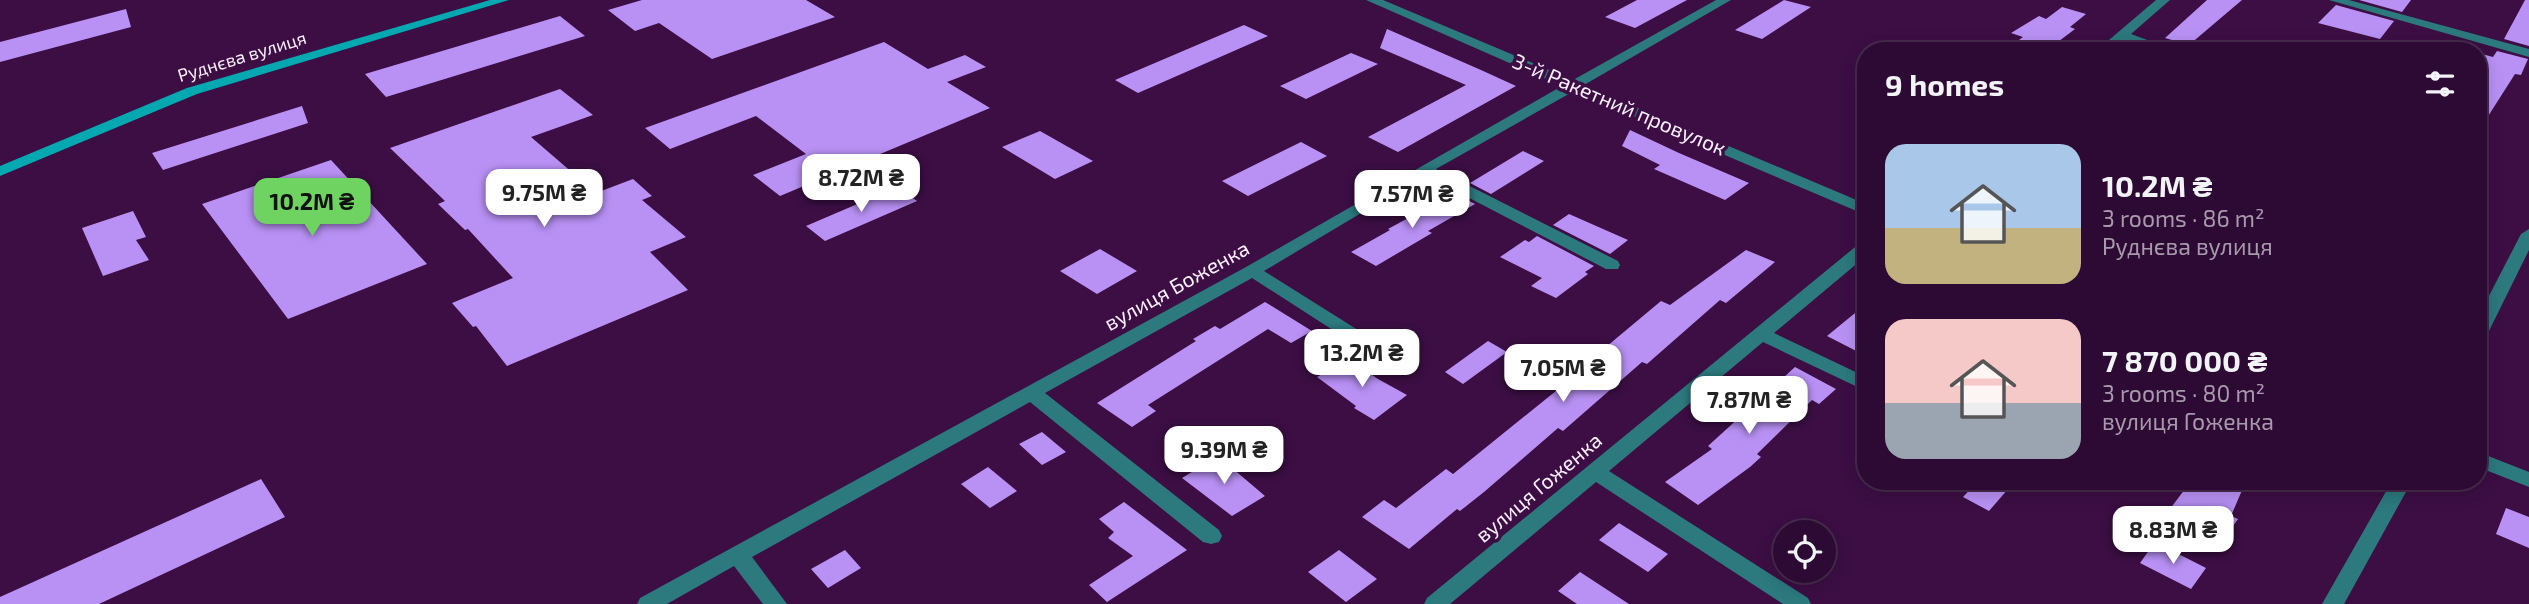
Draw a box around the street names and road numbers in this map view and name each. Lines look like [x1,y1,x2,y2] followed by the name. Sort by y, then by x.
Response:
[175,26,309,86] street label: Руднєва вулиця
[1509,47,1730,161] street label: 3-й Ракетний провулок
[1099,234,1254,336] street label: вулиця Боженка
[1470,427,1607,548] street label: вулиця Гоженка

